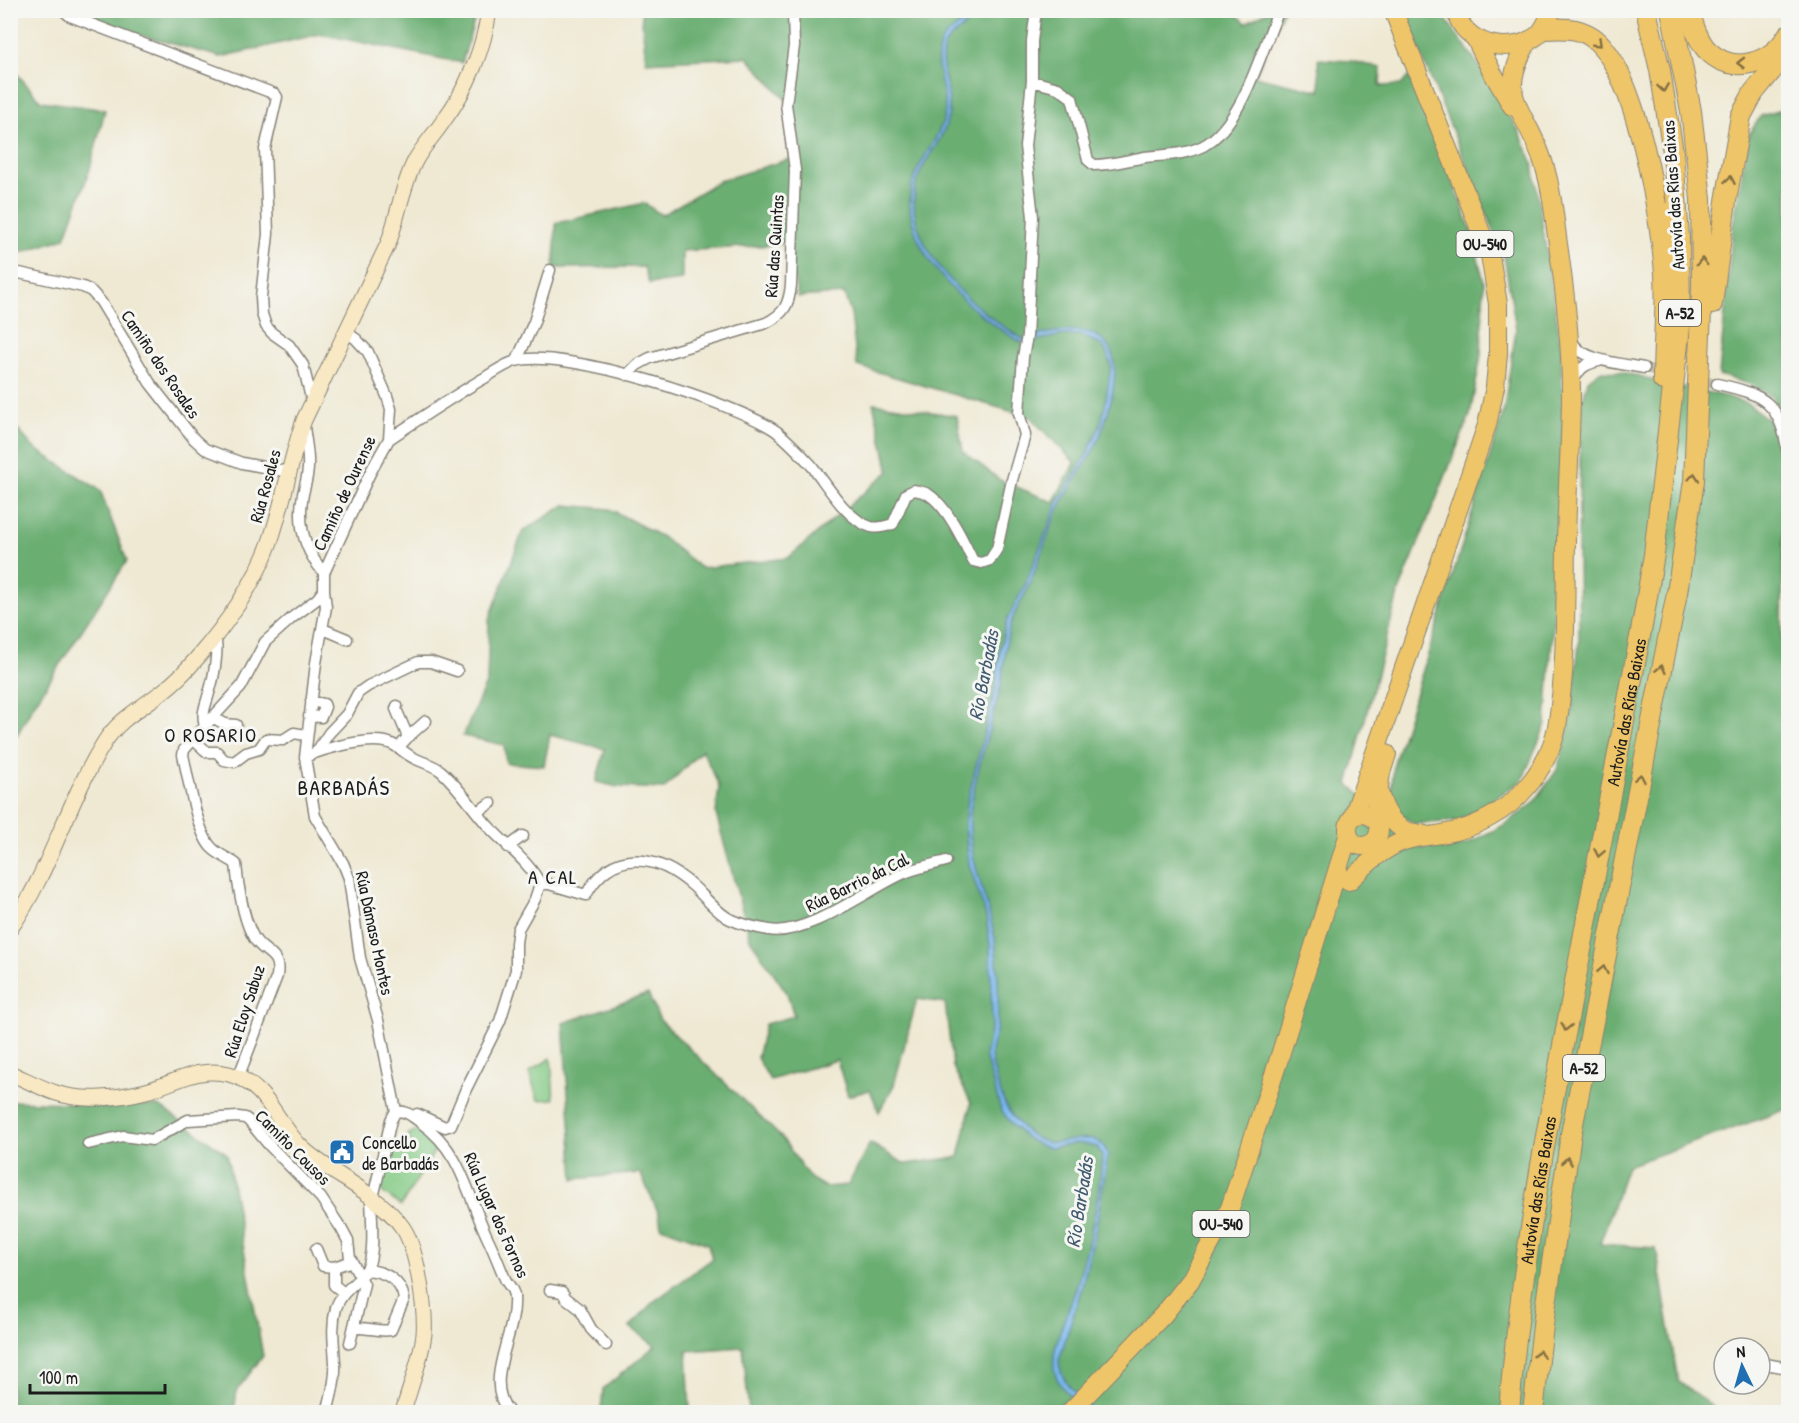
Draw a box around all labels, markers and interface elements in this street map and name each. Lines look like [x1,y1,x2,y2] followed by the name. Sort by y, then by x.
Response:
[1591,36,1601,47] one-way arrow
[1737,56,1746,69] one-way arrow
[1656,83,1669,93] one-way arrow
[1655,119,1691,270] street label: Autovía das Rías Baixas
[1723,176,1736,186] one-way arrow
[758,194,790,298] street label: Rúa das Quintas
[1456,231,1514,257] road number: OU-540
[1695,258,1708,267] one-way arrow
[1659,300,1701,326] road number: A-52
[115,305,207,423] street label: Camiño dos Rosales
[306,431,382,555] street label: Camiño de Ourense
[243,447,287,525] street label: Rúa Rosales
[1687,472,1700,482] one-way arrow
[961,625,1005,722] water label: Río Barbadás
[1600,636,1652,788] street label: Autovía das Rías Baixas
[1654,664,1667,674] one-way arrow
[164,721,258,748] district label: O ROSARIO
[297,773,391,802] district label: BARBADÁS
[1633,773,1646,783] one-way arrow
[801,846,913,918] street label: Rúa Barrio da Cal
[1593,847,1606,857] one-way arrow
[528,863,578,890] district label: A CAL
[350,869,400,997] street label: Rúa Dámaso Montes
[217,961,271,1060] street label: Rúa Eloy Sabuz
[1596,965,1609,975] one-way arrow
[1560,1022,1573,1032] one-way arrow
[1563,1055,1605,1081] road number: A-52
[249,1103,337,1191] street label: Camiño Cousos
[1513,1114,1562,1266] street label: Autovía das Rías Baixas
[362,1130,439,1176] place label: Concello de Barbadás
[327,1137,357,1167] public building icon: Concello de Barbadás
[458,1148,536,1282] street label: Rúa Lugar dos Fornos
[1059,1153,1100,1249] water label: Río Barbadás
[1561,1157,1573,1166] one-way arrow
[1192,1211,1250,1237] road number: OU-540
[1712,1336,1772,1396] north arrow
[1735,1340,1746,1362] text: N
[1533,1350,1545,1359] one-way arrow
[30,1357,165,1395] scale bar
[39,1365,78,1390] text: 100 m

